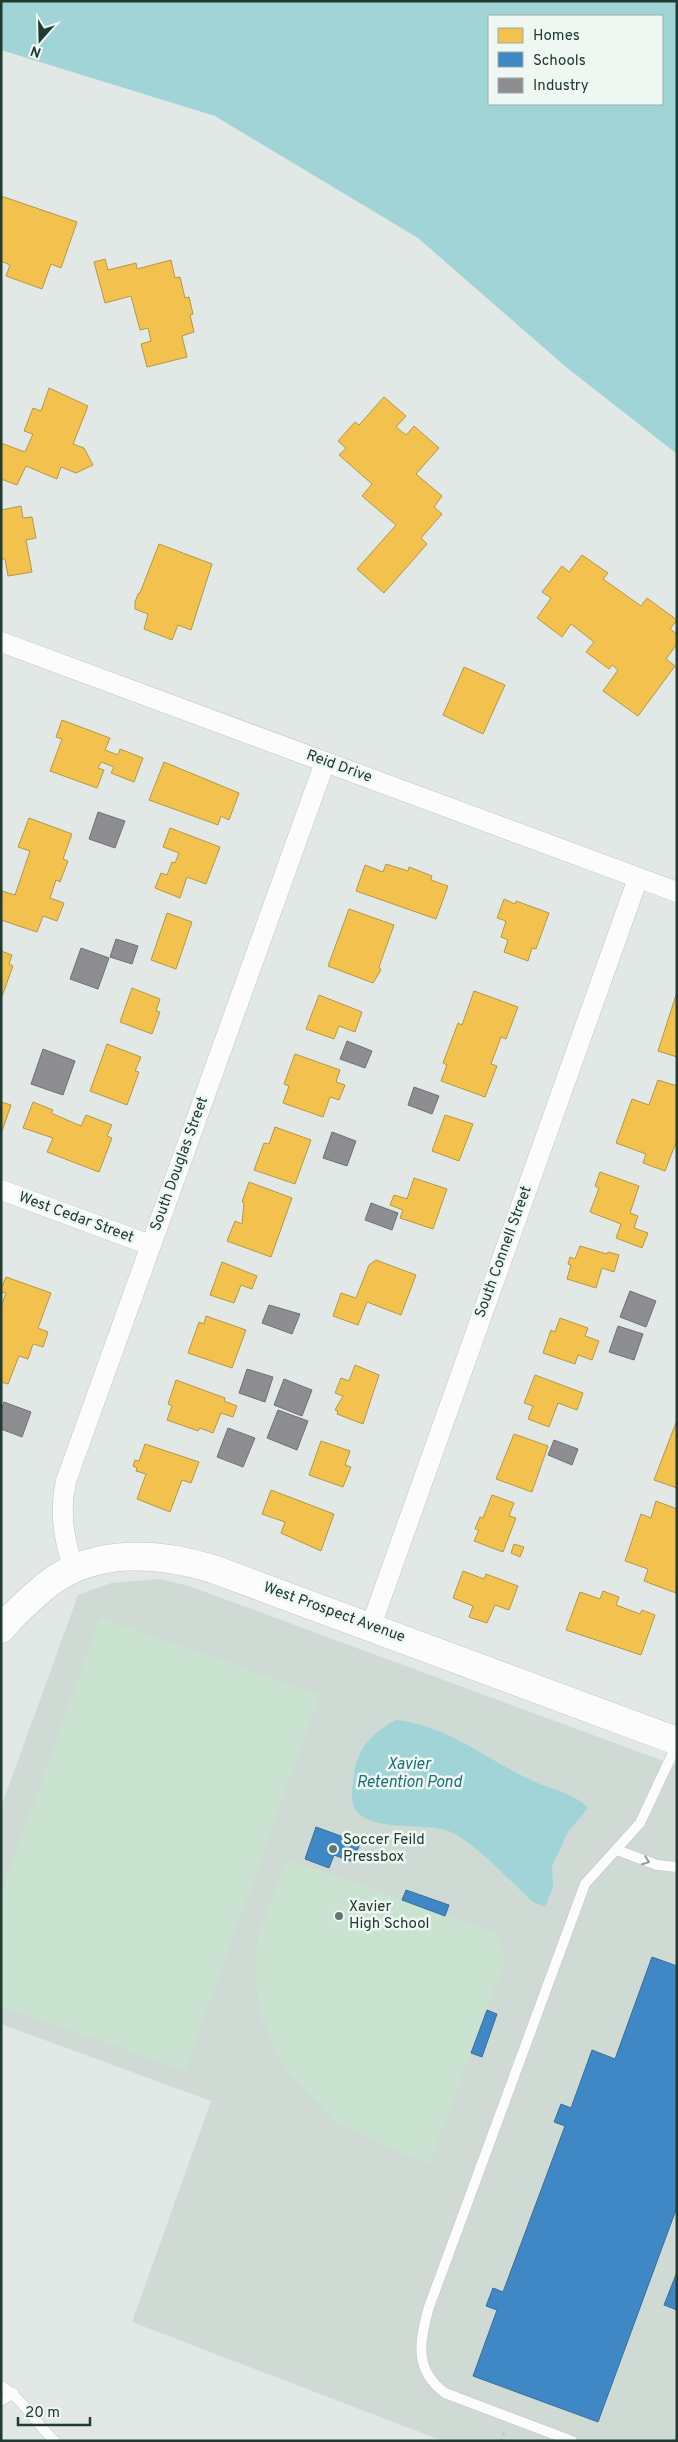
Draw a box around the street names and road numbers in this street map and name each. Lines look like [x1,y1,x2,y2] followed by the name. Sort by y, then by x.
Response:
[303,746,375,788] street label: Reid Drive
[147,1094,213,1234] street label: South Douglas Street
[471,1183,537,1321] street label: South Connell Street
[16,1188,136,1248] street label: West Cedar Street
[260,1578,408,1648] street label: West Prospect Avenue

